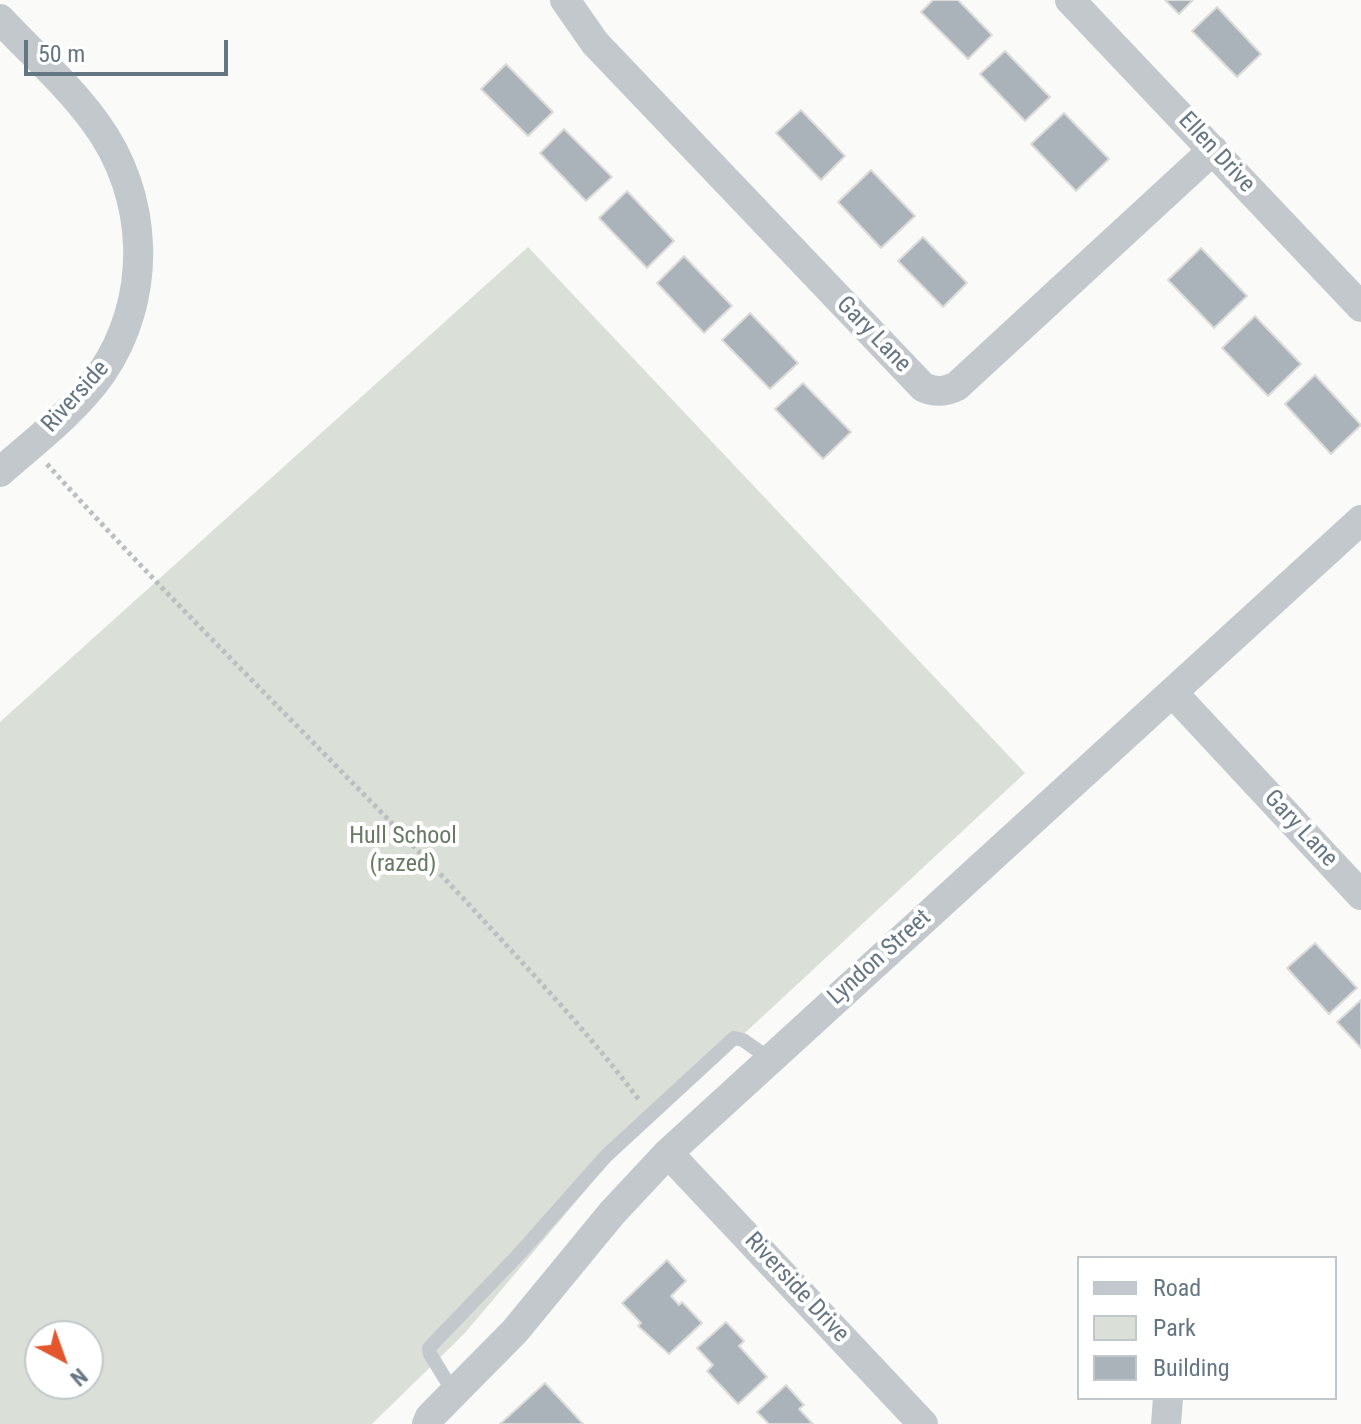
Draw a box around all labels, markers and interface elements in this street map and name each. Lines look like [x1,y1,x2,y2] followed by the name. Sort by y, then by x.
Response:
[28,24,232,74] scale bar
[38,40,85,68] text: 50 m
[1172,107,1260,199] street label: Ellen Drive
[830,291,916,379] street label: Gary Lane
[36,355,116,439] street label: Riverside
[1257,785,1343,873] street label: Gary Lane
[349,823,457,879] park label: Hull School (razed)
[823,904,937,1012] street label: Lyndon Street
[738,1227,854,1349] street label: Riverside Drive
[1077,1256,1337,1400] legend
[1153,1274,1201,1302] text: Road
[1153,1314,1196,1342] text: Park
[24,1320,104,1400] north arrow
[1153,1354,1230,1382] text: Building
[65,1363,92,1391] text: N

